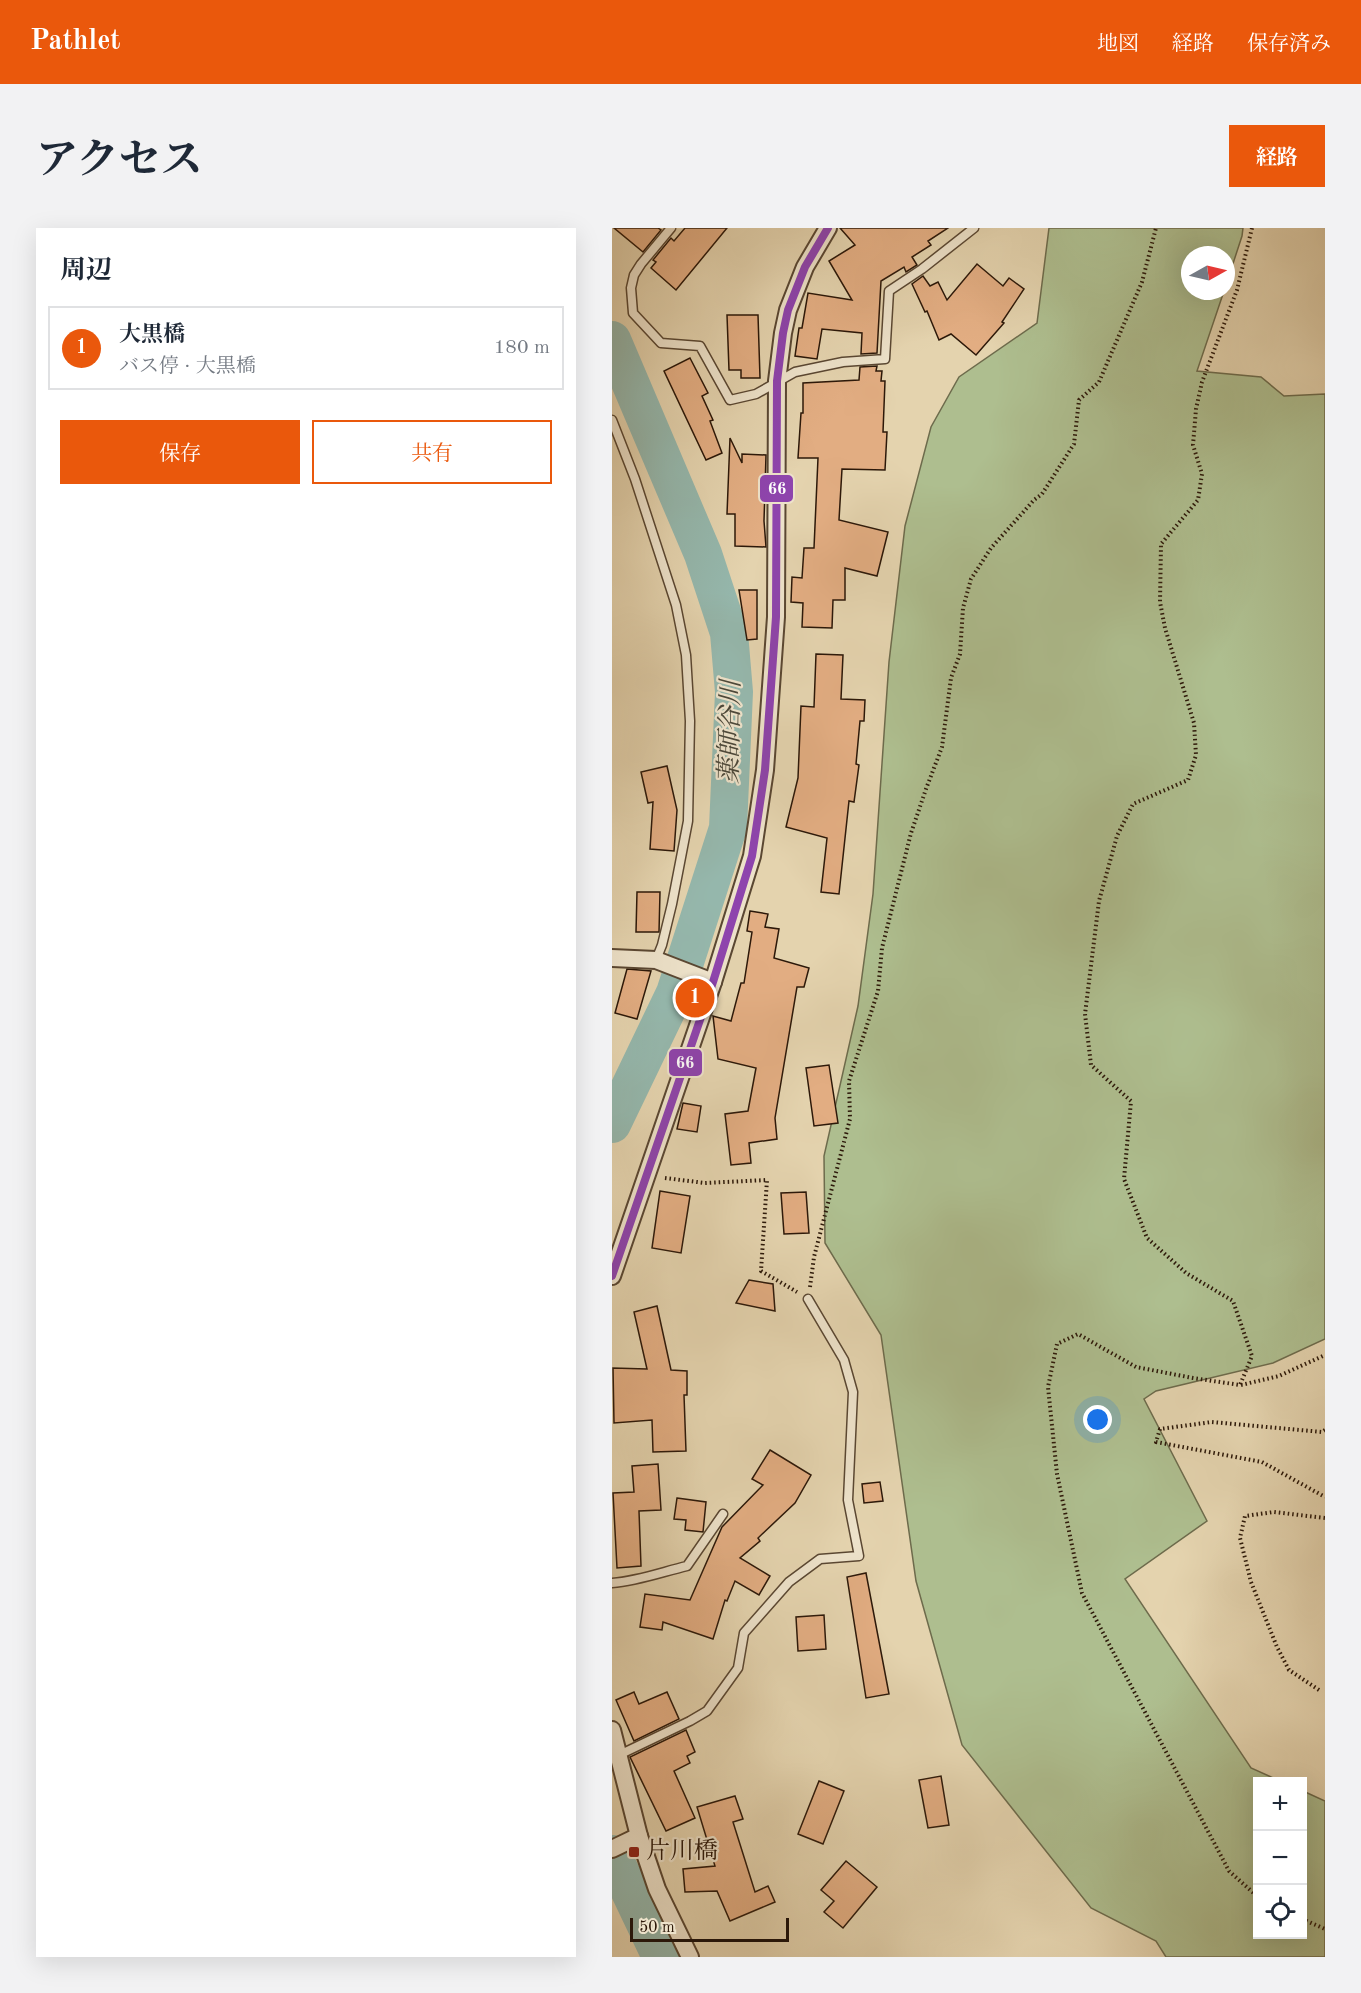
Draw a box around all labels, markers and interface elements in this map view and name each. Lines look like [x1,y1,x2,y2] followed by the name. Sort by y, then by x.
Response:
[30,28,121,56] text: Pathlet
[1097,34,1139,55] text: 地図
[1172,34,1214,55] text: 経路
[1247,34,1331,55] text: 保存済み
[1229,125,1325,187] button: 経路
[36,141,203,183] text: アクセス
[1181,246,1235,300] north arrow
[60,258,112,284] text: 周辺
[119,324,185,346] text: 大黒橋
[76,338,87,358] text: 1
[494,338,550,358] text: 180 m
[119,357,256,377] text: バス停 · 大黒橋
[60,420,300,484] button: 保存
[312,420,552,484] button: 共有
[759,474,794,503] line badge: 66
[768,482,786,498] text: 66
[715,677,745,784] water label: 薬師谷川
[676,976,715,1020] pin: 1
[668,1048,703,1077] line badge: 66
[676,1056,694,1072] text: 66
[1083,1405,1112,1434] your location
[1253,1777,1307,1939] map controls
[1253,1777,1307,1831] button: +
[1253,1831,1307,1885] button: −
[646,1837,718,1864] place label: 片川橋
[627,1845,641,1859] marker: 片川橋
[1253,1885,1307,1939] button: locate
[630,1915,789,1942] scale bar
[639,1920,675,1936] text: 50 m

